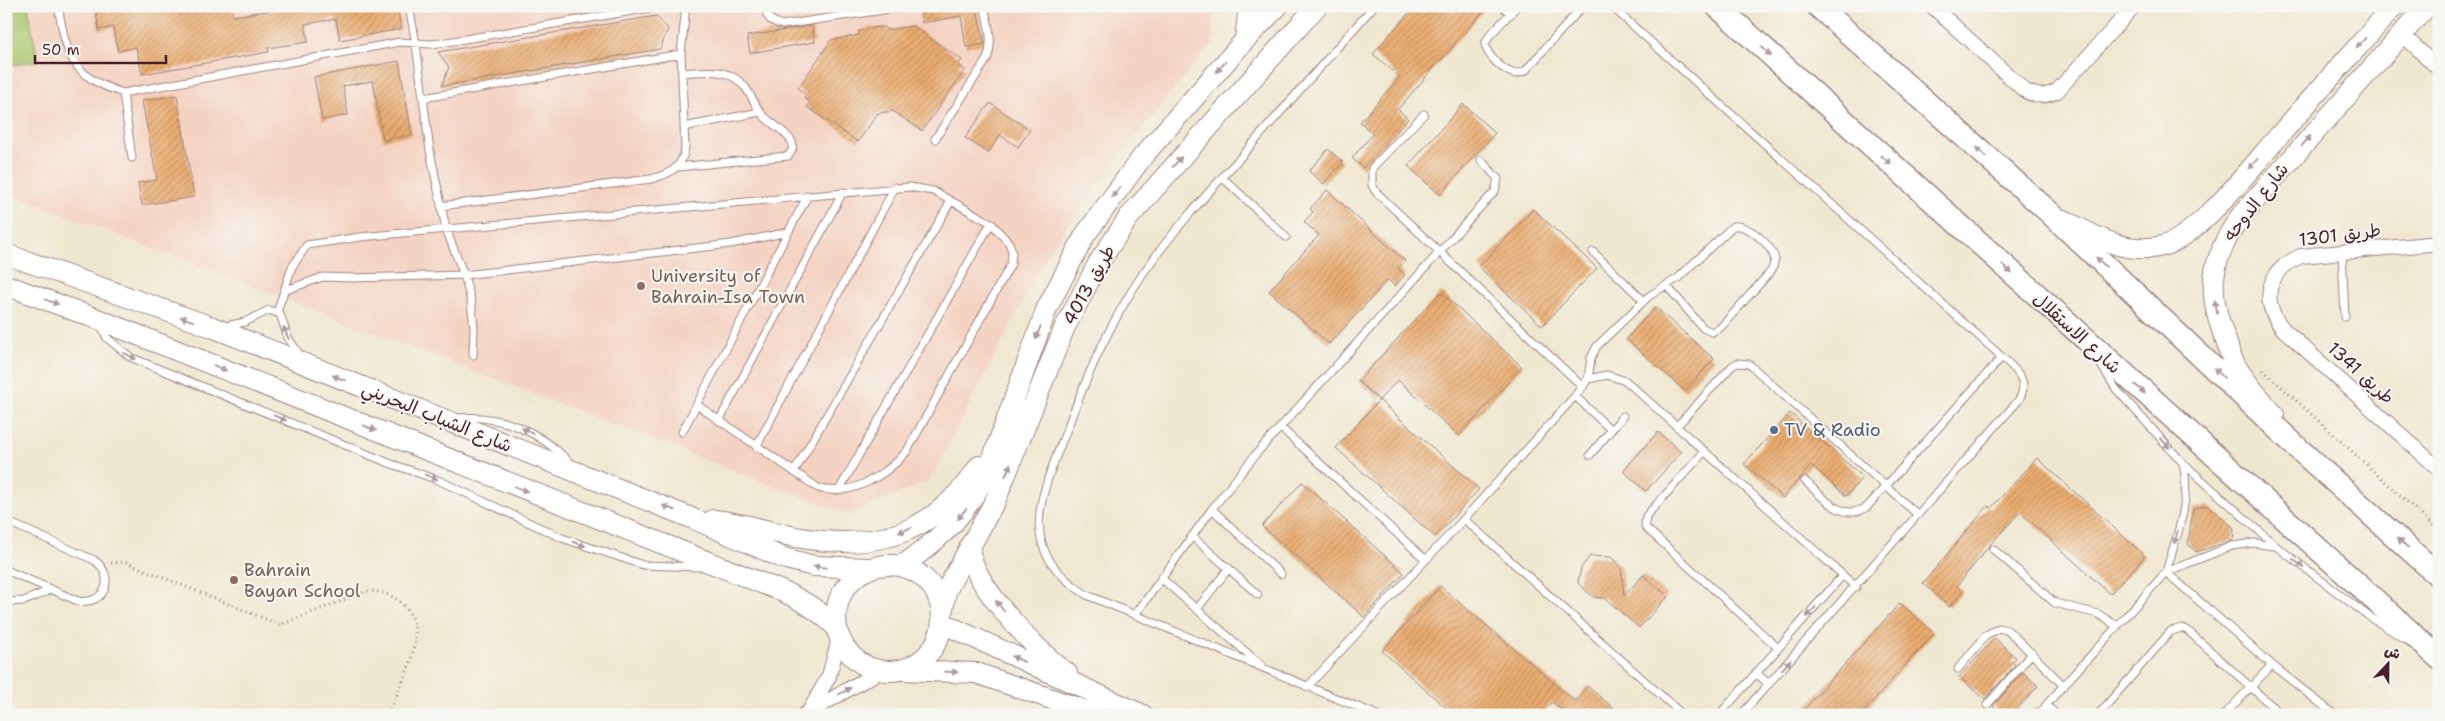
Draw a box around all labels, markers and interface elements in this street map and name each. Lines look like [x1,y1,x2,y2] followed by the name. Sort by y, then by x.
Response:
[35,32,166,64] scale bar
[2356,36,2367,49] one-way arrow
[42,40,80,60] text: 50 m
[1759,45,1772,56] one-way arrow
[1215,61,1227,73] one-way arrow
[2300,135,2311,148] one-way arrow
[1976,146,1988,158] one-way arrow
[1880,154,1892,166] one-way arrow
[1171,156,1183,168] one-way arrow
[2247,157,2259,169] one-way arrow
[2218,158,2294,246] street label: شارع الدوحه
[1111,185,1122,198] one-way arrow
[2298,218,2382,252] street label: طريق 1301
[1057,241,1121,329] street label: طريق 4013
[2096,256,2108,268] one-way arrow
[2000,263,2012,275] one-way arrow
[651,264,805,309] place label: University of Bahrain-Isa Town
[635,280,647,292] marker: University of Bahrain-Isa Town
[2028,287,2126,379] street label: شارع الاستقلال
[45,299,60,307] one-way arrow
[2211,299,2219,315] one-way arrow
[179,315,194,323] one-way arrow
[282,326,290,340] one-way arrow
[1034,326,1042,341] one-way arrow
[2323,337,2399,409] street label: طريق 1341
[122,352,137,360] one-way arrow
[212,365,227,372] one-way arrow
[2213,368,2225,380] one-way arrow
[331,373,346,381] one-way arrow
[357,376,515,462] street label: شارع الشباب البحريني
[2134,383,2146,395] one-way arrow
[273,414,288,422] one-way arrow
[1784,418,1881,442] place label: TV & Radio
[1768,424,1780,436] marker: TV & Radio
[363,425,378,433] one-way arrow
[521,427,535,435] one-way arrow
[2159,436,2170,449] one-way arrow
[1004,463,1012,477] one-way arrow
[424,473,439,481] one-way arrow
[514,485,528,493] one-way arrow
[661,504,676,512] one-way arrow
[956,507,967,520] one-way arrow
[898,527,913,534] one-way arrow
[2171,530,2179,545] one-way arrow
[2397,537,2409,549] one-way arrow
[572,540,587,548] one-way arrow
[244,558,361,603] place label: Bahrain Bayan School
[2291,558,2304,569] one-way arrow
[811,562,827,570] one-way arrow
[228,574,240,586] marker: Bahrain Bayan School
[995,599,1005,613] one-way arrow
[1805,605,1817,617] one-way arrow
[2362,638,2412,688] north arrow
[2382,641,2403,663] text: ش
[1011,654,1025,662] one-way arrow
[1780,659,1791,672] one-way arrow
[943,668,959,676] one-way arrow
[838,686,852,695] one-way arrow

